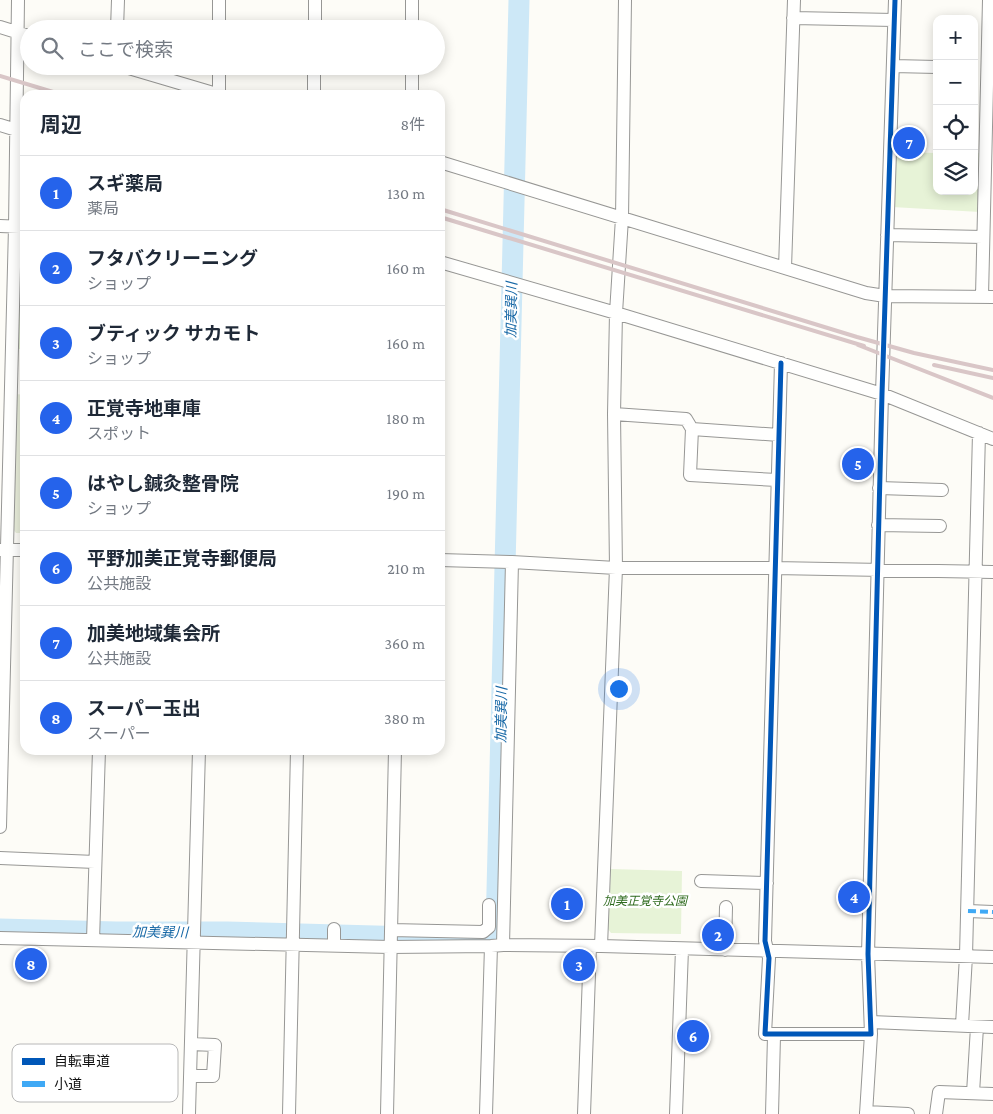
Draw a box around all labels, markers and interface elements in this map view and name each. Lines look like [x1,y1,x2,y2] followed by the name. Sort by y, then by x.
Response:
[933,15,978,195] map controls
[933,15,978,60] button: +
[20,20,445,75] search box
[38,34,66,62] icon: search
[78,39,173,60] text: ここで検索
[933,60,978,105] button: −
[933,105,978,150] button: locate
[40,113,82,137] text: 周辺
[400,116,425,133] text: 8件
[893,124,925,162] pin: 7
[933,150,978,195] button: layers
[87,173,163,194] text: スギ薬局
[53,185,59,202] text: 1
[387,185,425,202] text: 130 m
[87,200,119,217] text: 薬局
[87,248,258,269] text: フタバクリーニング
[52,260,60,277] text: 2
[387,260,425,277] text: 160 m
[87,275,151,292] text: ショップ
[503,280,520,338] water label: 加美巽川
[87,323,261,344] text: ブティック サカモト
[52,335,60,352] text: 3
[387,335,425,352] text: 160 m
[87,350,151,367] text: ショップ
[87,398,201,419] text: 正覚寺地車庫
[52,410,60,427] text: 4
[386,410,425,427] text: 180 m
[87,425,151,442] text: スポット
[842,445,874,483] pin: 5
[87,473,239,494] text: はやし鍼灸整骨院
[52,485,60,502] text: 5
[387,485,425,502] text: 190 m
[87,500,151,517] text: ショップ
[87,548,277,569] text: 平野加美正覚寺郵便局
[52,560,60,577] text: 6
[387,560,425,577] text: 210 m
[87,575,151,592] text: 公共施設
[87,623,220,644] text: 加美地域集会所
[52,635,60,652] text: 7
[384,635,425,652] text: 360 m
[87,650,151,667] text: 公共施設
[606,676,632,702] your location
[493,685,510,743] water label: 加美巽川
[87,698,201,719] text: スーパー玉出
[51,710,61,727] text: 8
[384,710,425,727] text: 380 m
[87,725,151,742] text: スーパー
[838,878,870,916] pin: 4
[551,885,583,923] pin: 1
[603,894,689,908] park label: 加美正覚寺公園
[702,916,734,954] pin: 2
[132,924,190,941] water label: 加美巽川
[15,945,47,983] pin: 8
[563,946,595,984] pin: 3
[677,1017,709,1055] pin: 6
[12,1044,178,1102] legend
[54,1053,110,1069] text: 自転車道
[54,1076,82,1092] text: 小道

